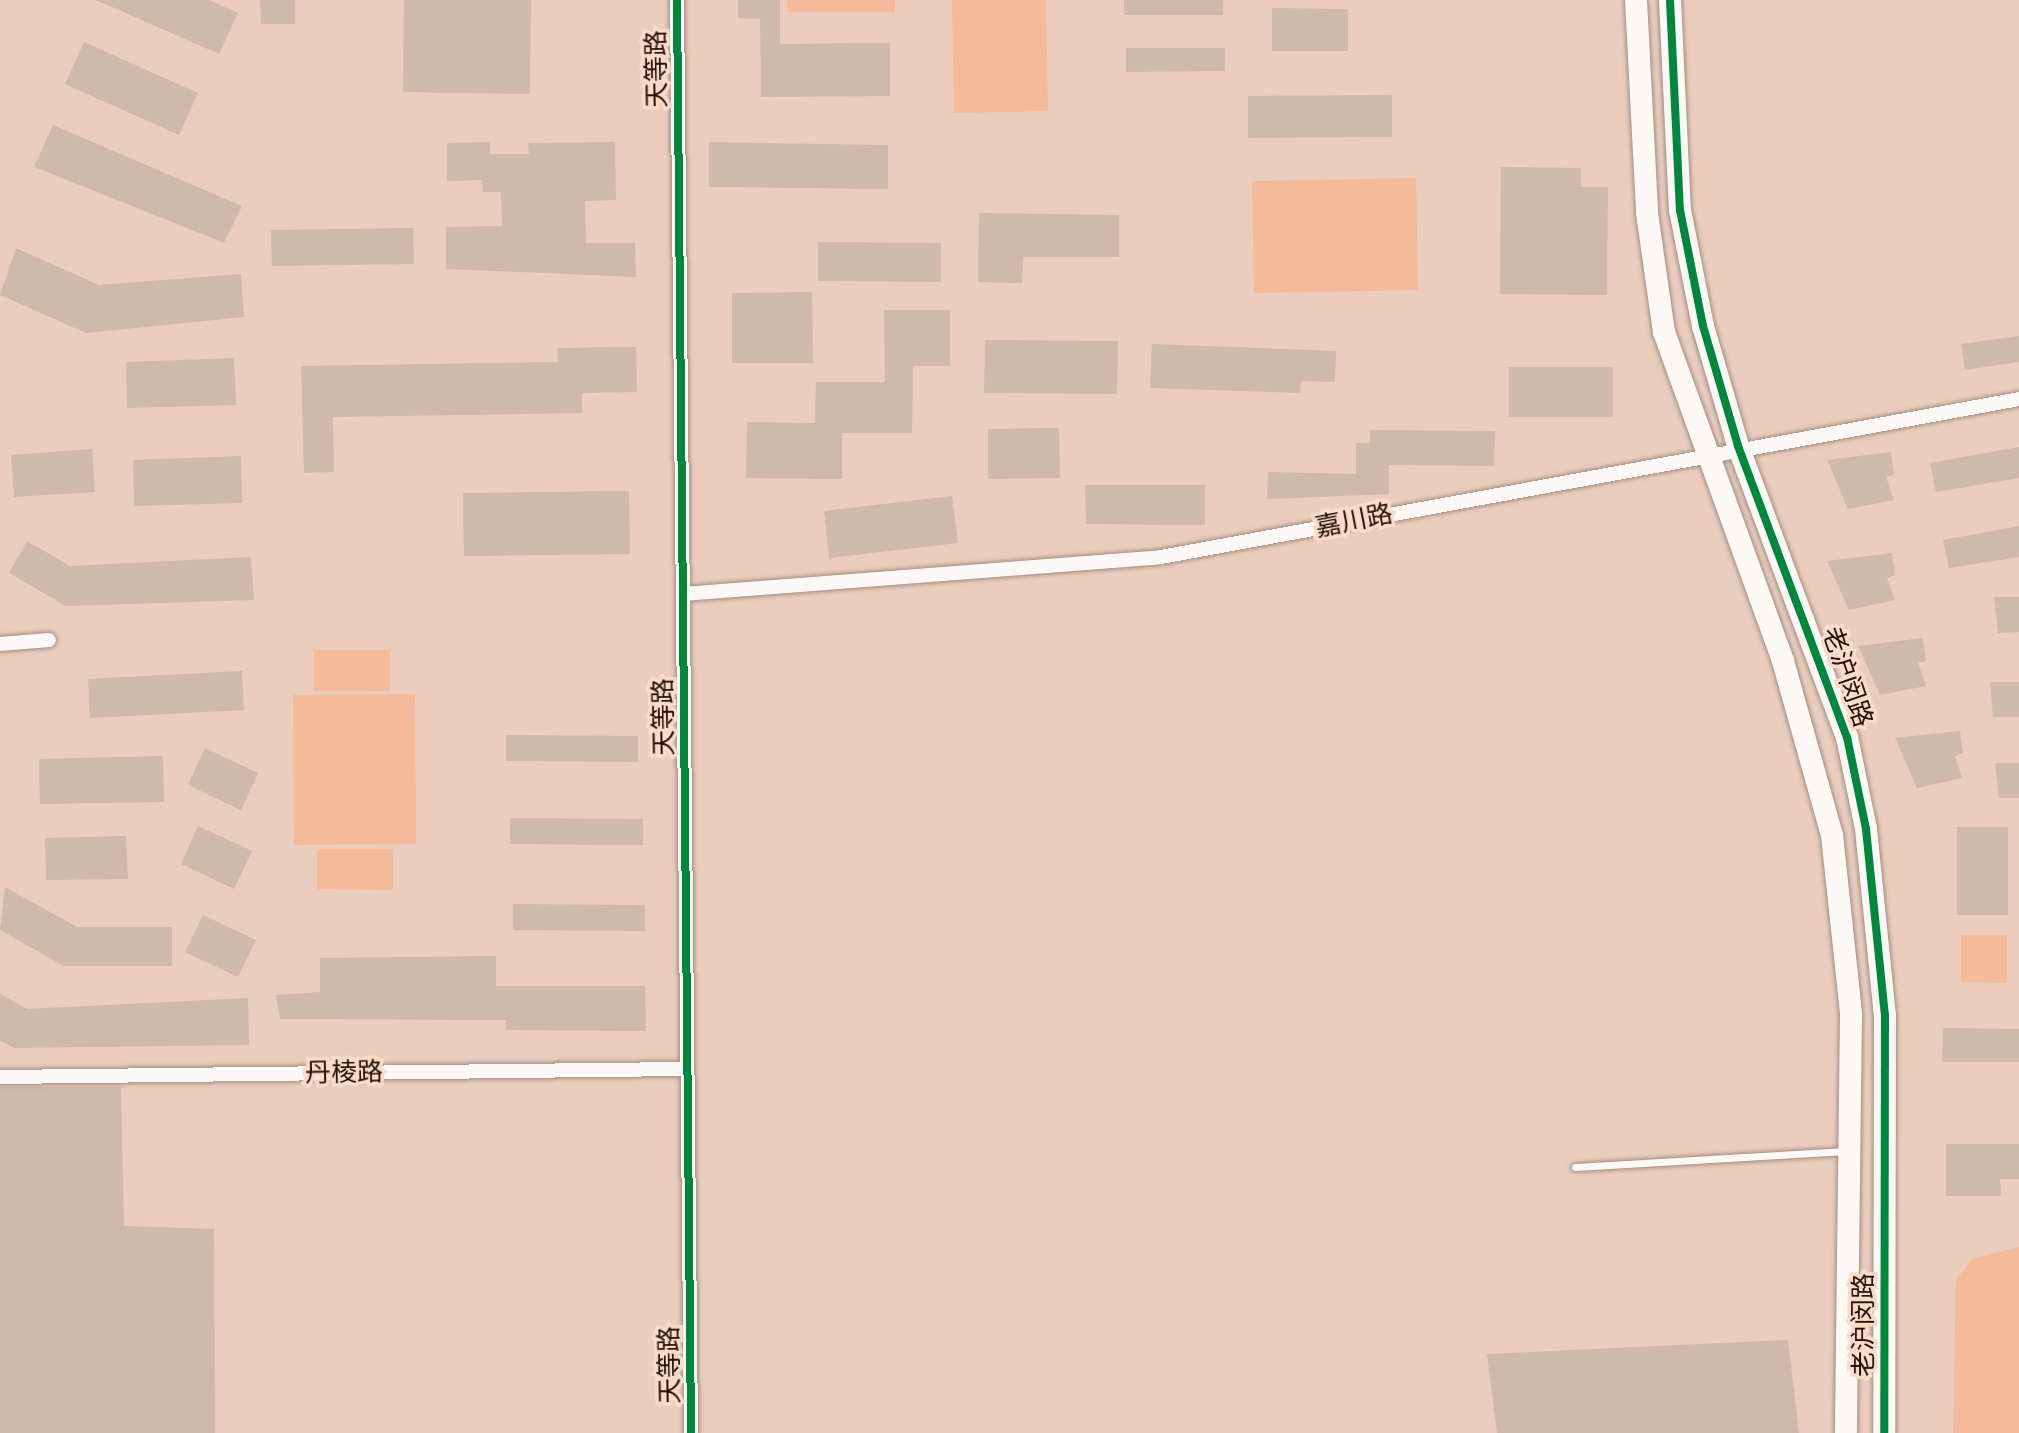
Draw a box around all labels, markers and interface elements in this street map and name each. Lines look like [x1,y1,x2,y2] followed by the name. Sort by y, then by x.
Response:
[641,30,673,108] street label: 天等路
[1313,498,1395,544] street label: 嘉川路
[1815,623,1879,731] street label: 老沪闵路
[648,678,680,756] street label: 天等路
[305,1057,383,1089] street label: 丹棱路
[1848,1273,1880,1377] street label: 老沪闵路
[654,1326,686,1404] street label: 天等路

